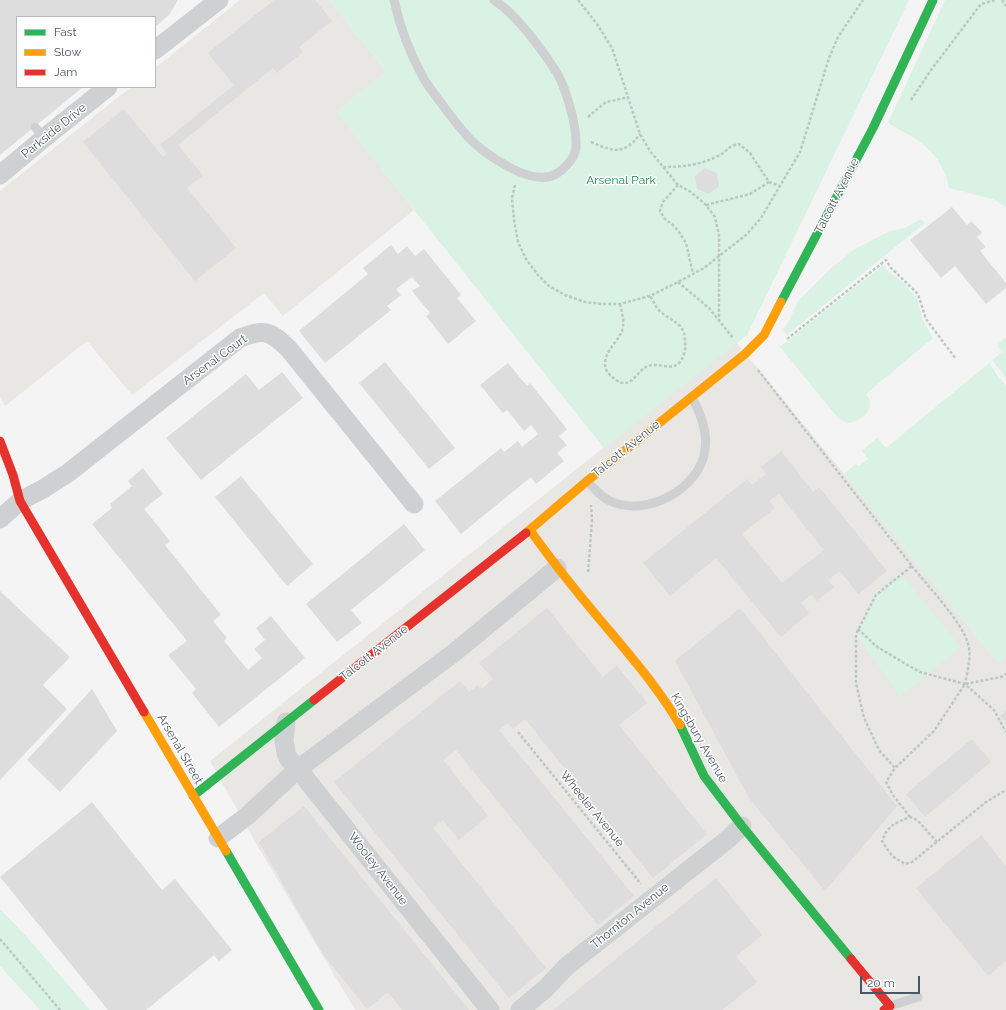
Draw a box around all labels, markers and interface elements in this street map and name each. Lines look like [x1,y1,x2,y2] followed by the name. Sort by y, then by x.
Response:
[16,16,156,88] legend
[54,25,77,39] text: Fast
[54,45,81,59] text: Slow
[54,65,77,79] text: Jam
[19,101,89,161] street label: Parkside Drive
[812,156,862,236] street label: Talcott Avenue
[586,173,656,187] park label: Arsenal Park
[180,332,250,388] street label: Arsenal Court
[589,417,663,481] street label: Talcott Avenue
[337,622,411,684] street label: Talcott Avenue
[668,691,730,785] street label: Kingsbury Avenue
[154,711,206,787] street label: Arsenal Street
[557,768,627,850] street label: Wheeler Avenue
[345,830,411,908] street label: Wooley Avenue
[588,880,672,952] street label: Thornton Avenue
[862,968,922,994] scale bar
[867,976,895,990] text: 20 m

